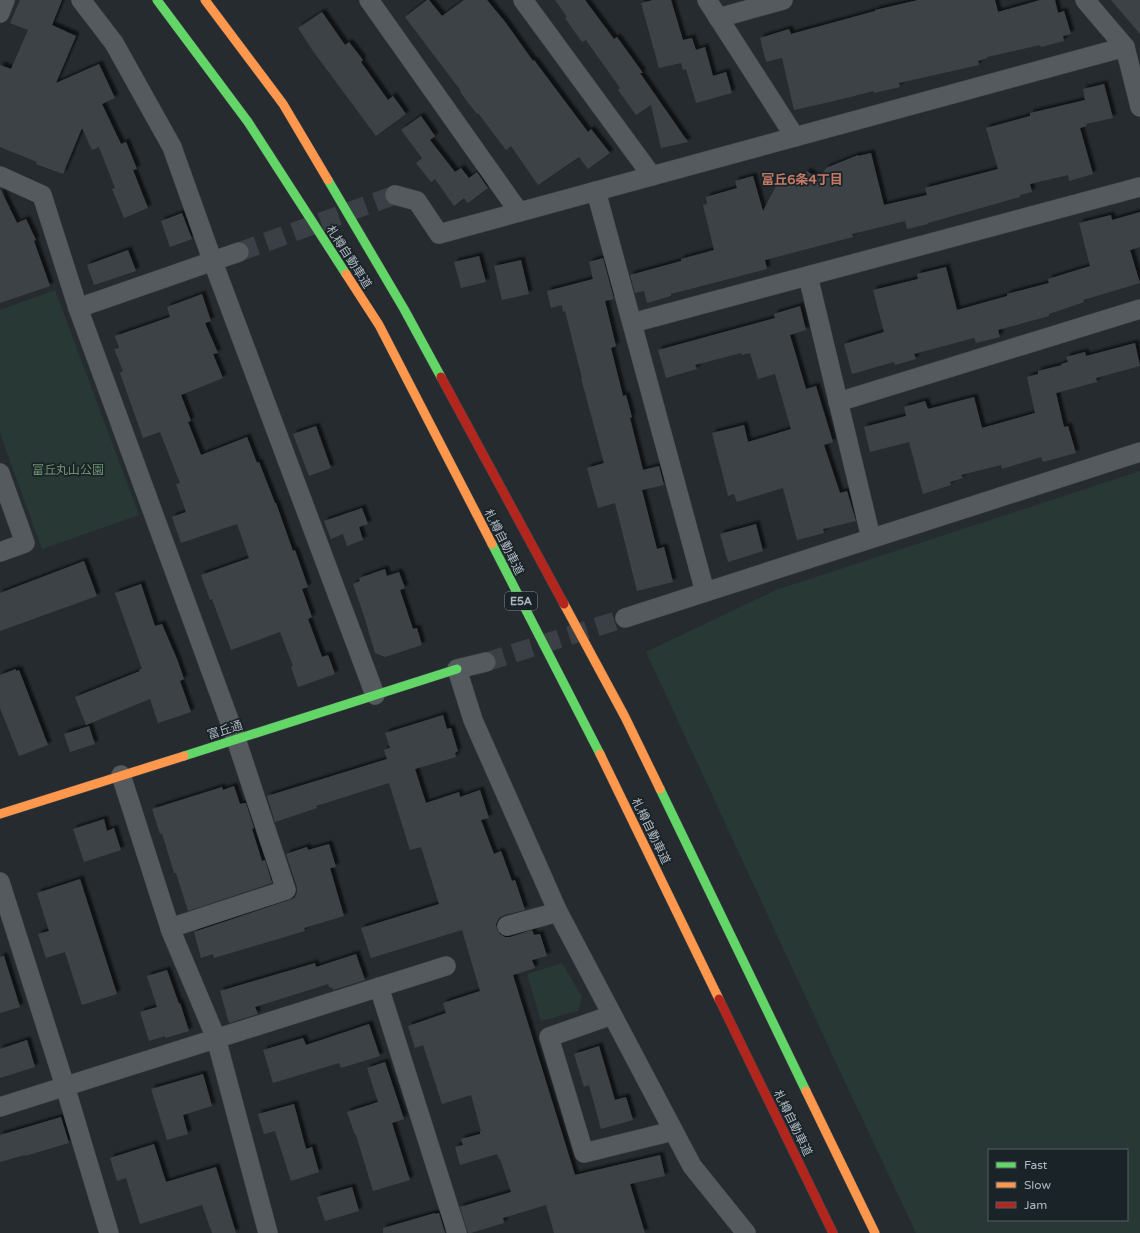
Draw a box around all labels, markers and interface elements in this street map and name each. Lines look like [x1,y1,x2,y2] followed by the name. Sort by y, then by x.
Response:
[761,172,843,188] district label: 富丘6条4丁目
[324,223,374,291] street label: 札樽自動車道
[32,463,104,477] park label: 富丘丸山公園
[481,507,527,577] street label: 札樽自動車道
[505,592,537,610] road number: E5A
[206,718,244,742] street label: 富丘通
[629,796,673,866] street label: 札樽自動車道
[771,1088,815,1158] street label: 札樽自動車道
[988,1149,1128,1221] legend
[1024,1158,1048,1172] text: Fast
[1024,1178,1051,1192] text: Slow
[1024,1198,1047,1212] text: Jam

